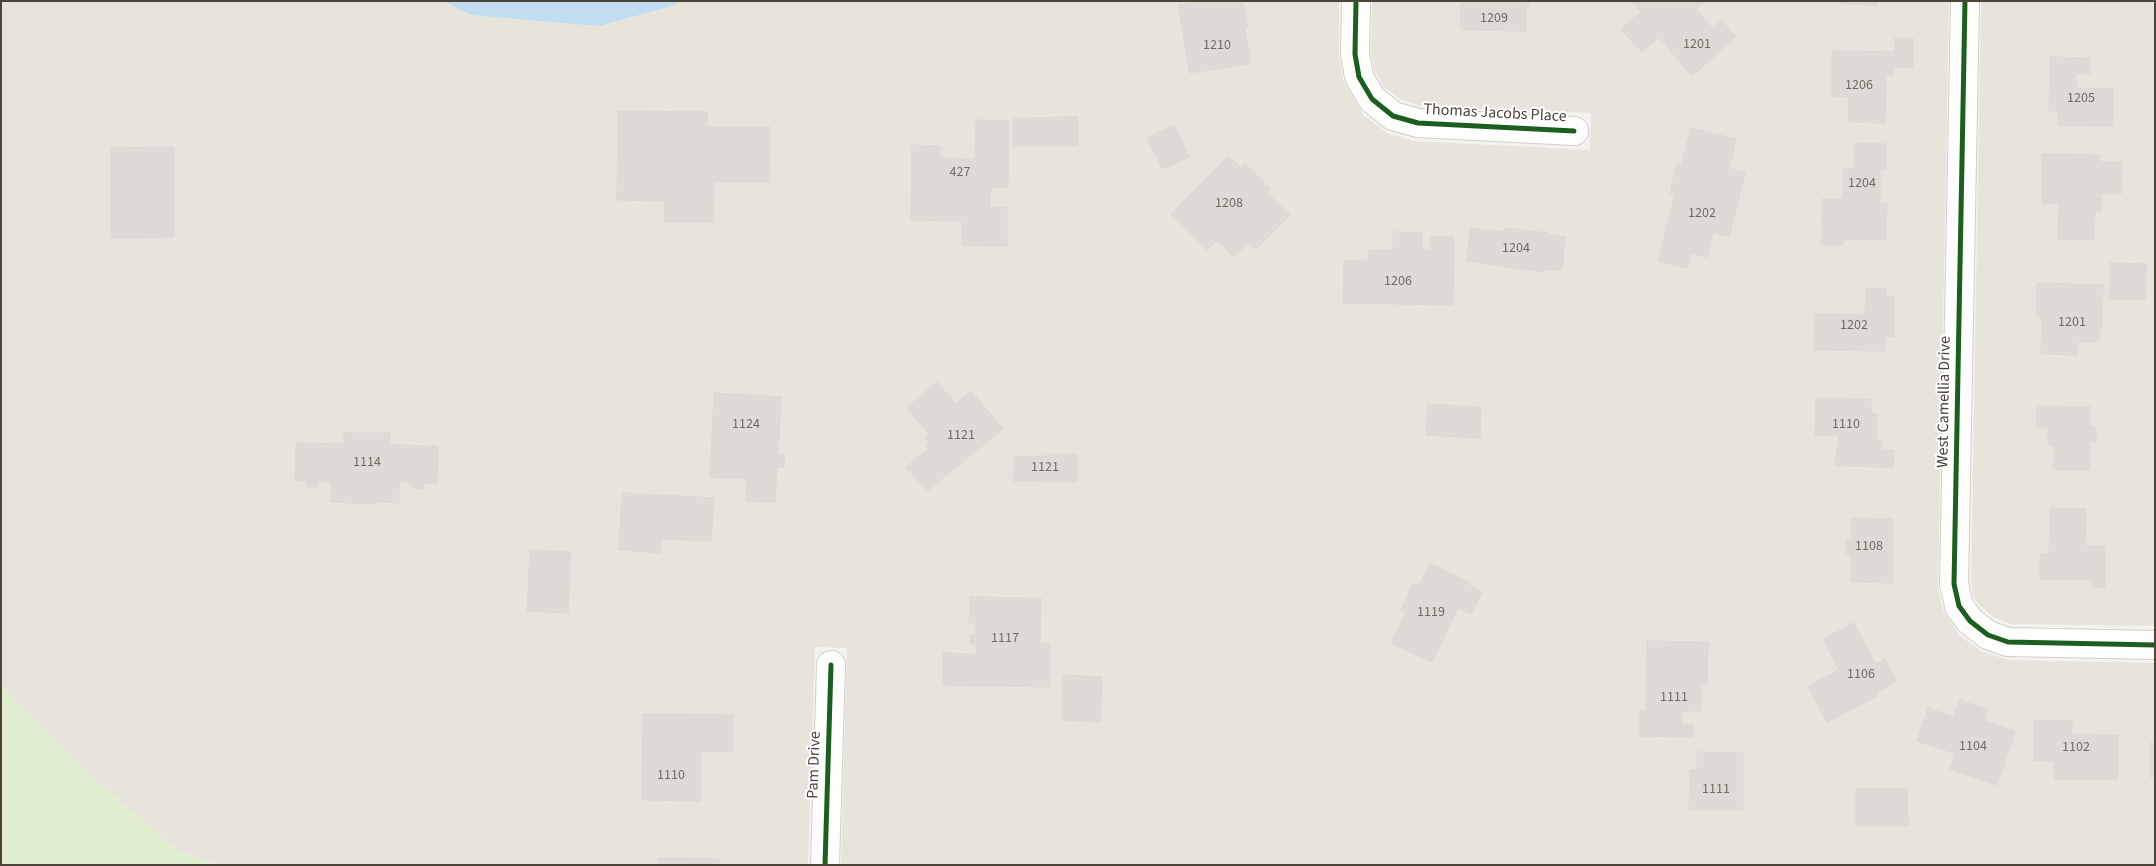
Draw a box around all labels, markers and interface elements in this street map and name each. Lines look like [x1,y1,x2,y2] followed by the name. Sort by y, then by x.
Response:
[1480,11,1508,27] house number: 1209
[1683,37,1711,53] house number: 1201
[1203,38,1231,54] house number: 1210
[1845,78,1873,94] house number: 1206
[2067,91,2095,107] house number: 1205
[1423,101,1567,127] street label: Thomas Jacobs Place
[950,165,970,181] house number: 427
[1848,176,1876,192] house number: 1204
[1215,196,1243,212] house number: 1208
[1688,206,1716,222] house number: 1202
[1502,241,1530,257] house number: 1204
[1384,274,1412,290] house number: 1206
[2058,315,2086,331] house number: 1201
[1840,318,1868,334] house number: 1202
[1934,336,1956,468] street label: West Camellia Drive
[732,417,760,433] house number: 1124
[1832,417,1860,433] house number: 1110
[947,428,975,444] house number: 1121
[353,455,381,471] house number: 1114
[1031,460,1059,476] house number: 1121
[1855,539,1883,555] house number: 1108
[1417,605,1445,621] house number: 1119
[991,631,1019,647] house number: 1117
[1847,667,1875,683] house number: 1106
[1660,690,1688,706] house number: 1111
[804,731,826,799] street label: Pam Drive
[1959,739,1987,755] house number: 1104
[2062,740,2090,756] house number: 1102
[657,768,685,784] house number: 1110
[1702,782,1730,798] house number: 1111

